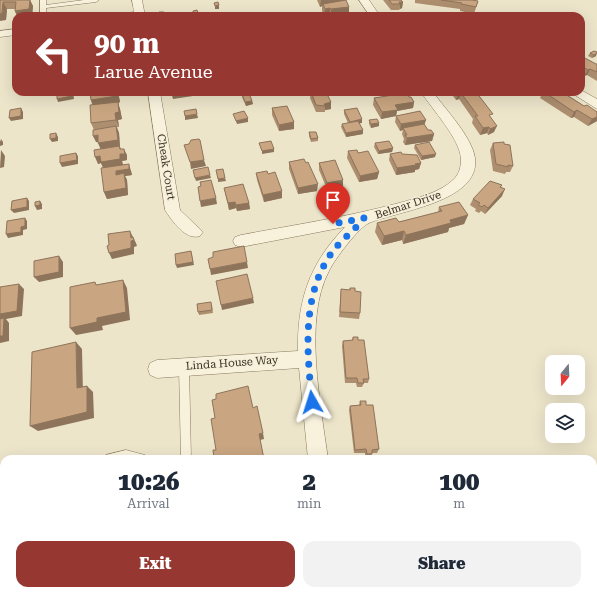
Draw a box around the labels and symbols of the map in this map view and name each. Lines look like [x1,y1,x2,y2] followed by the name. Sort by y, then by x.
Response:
[154,133,178,201] street label: Cheak Court
[316,183,350,224] pin
[373,188,443,222] street label: Belmar Drive
[185,353,279,373] street label: Linda House Way
[545,355,585,395] north arrow
[291,381,333,423] position arrow

